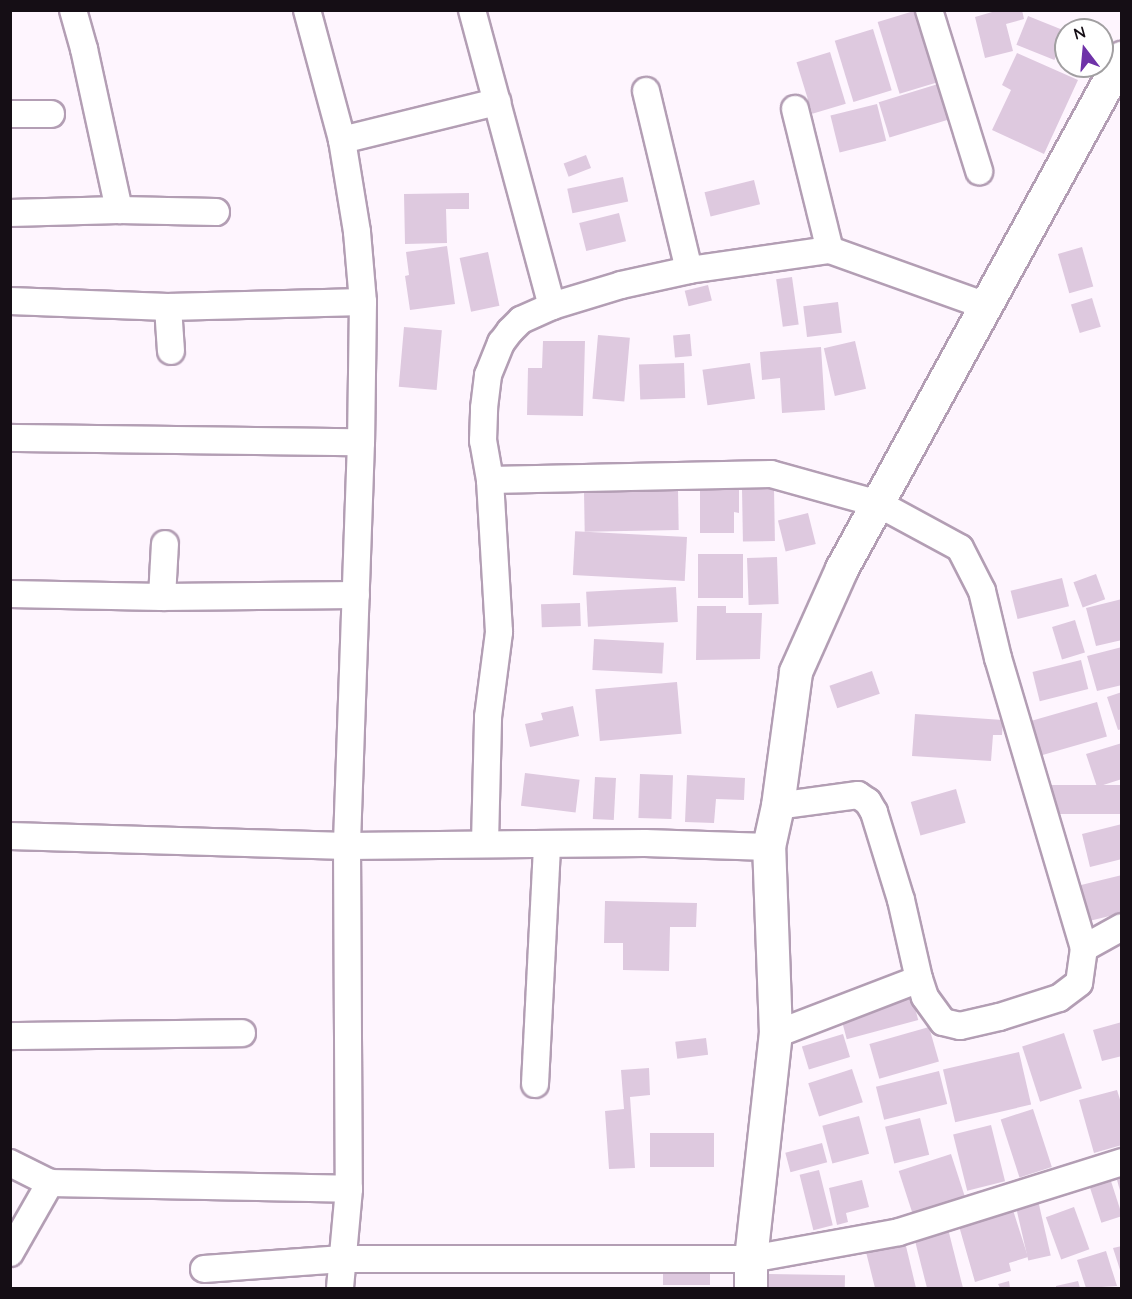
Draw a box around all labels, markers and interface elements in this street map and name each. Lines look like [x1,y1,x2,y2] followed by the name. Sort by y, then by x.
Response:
[1054,18,1114,78] north arrow
[1071,21,1088,44] text: N

